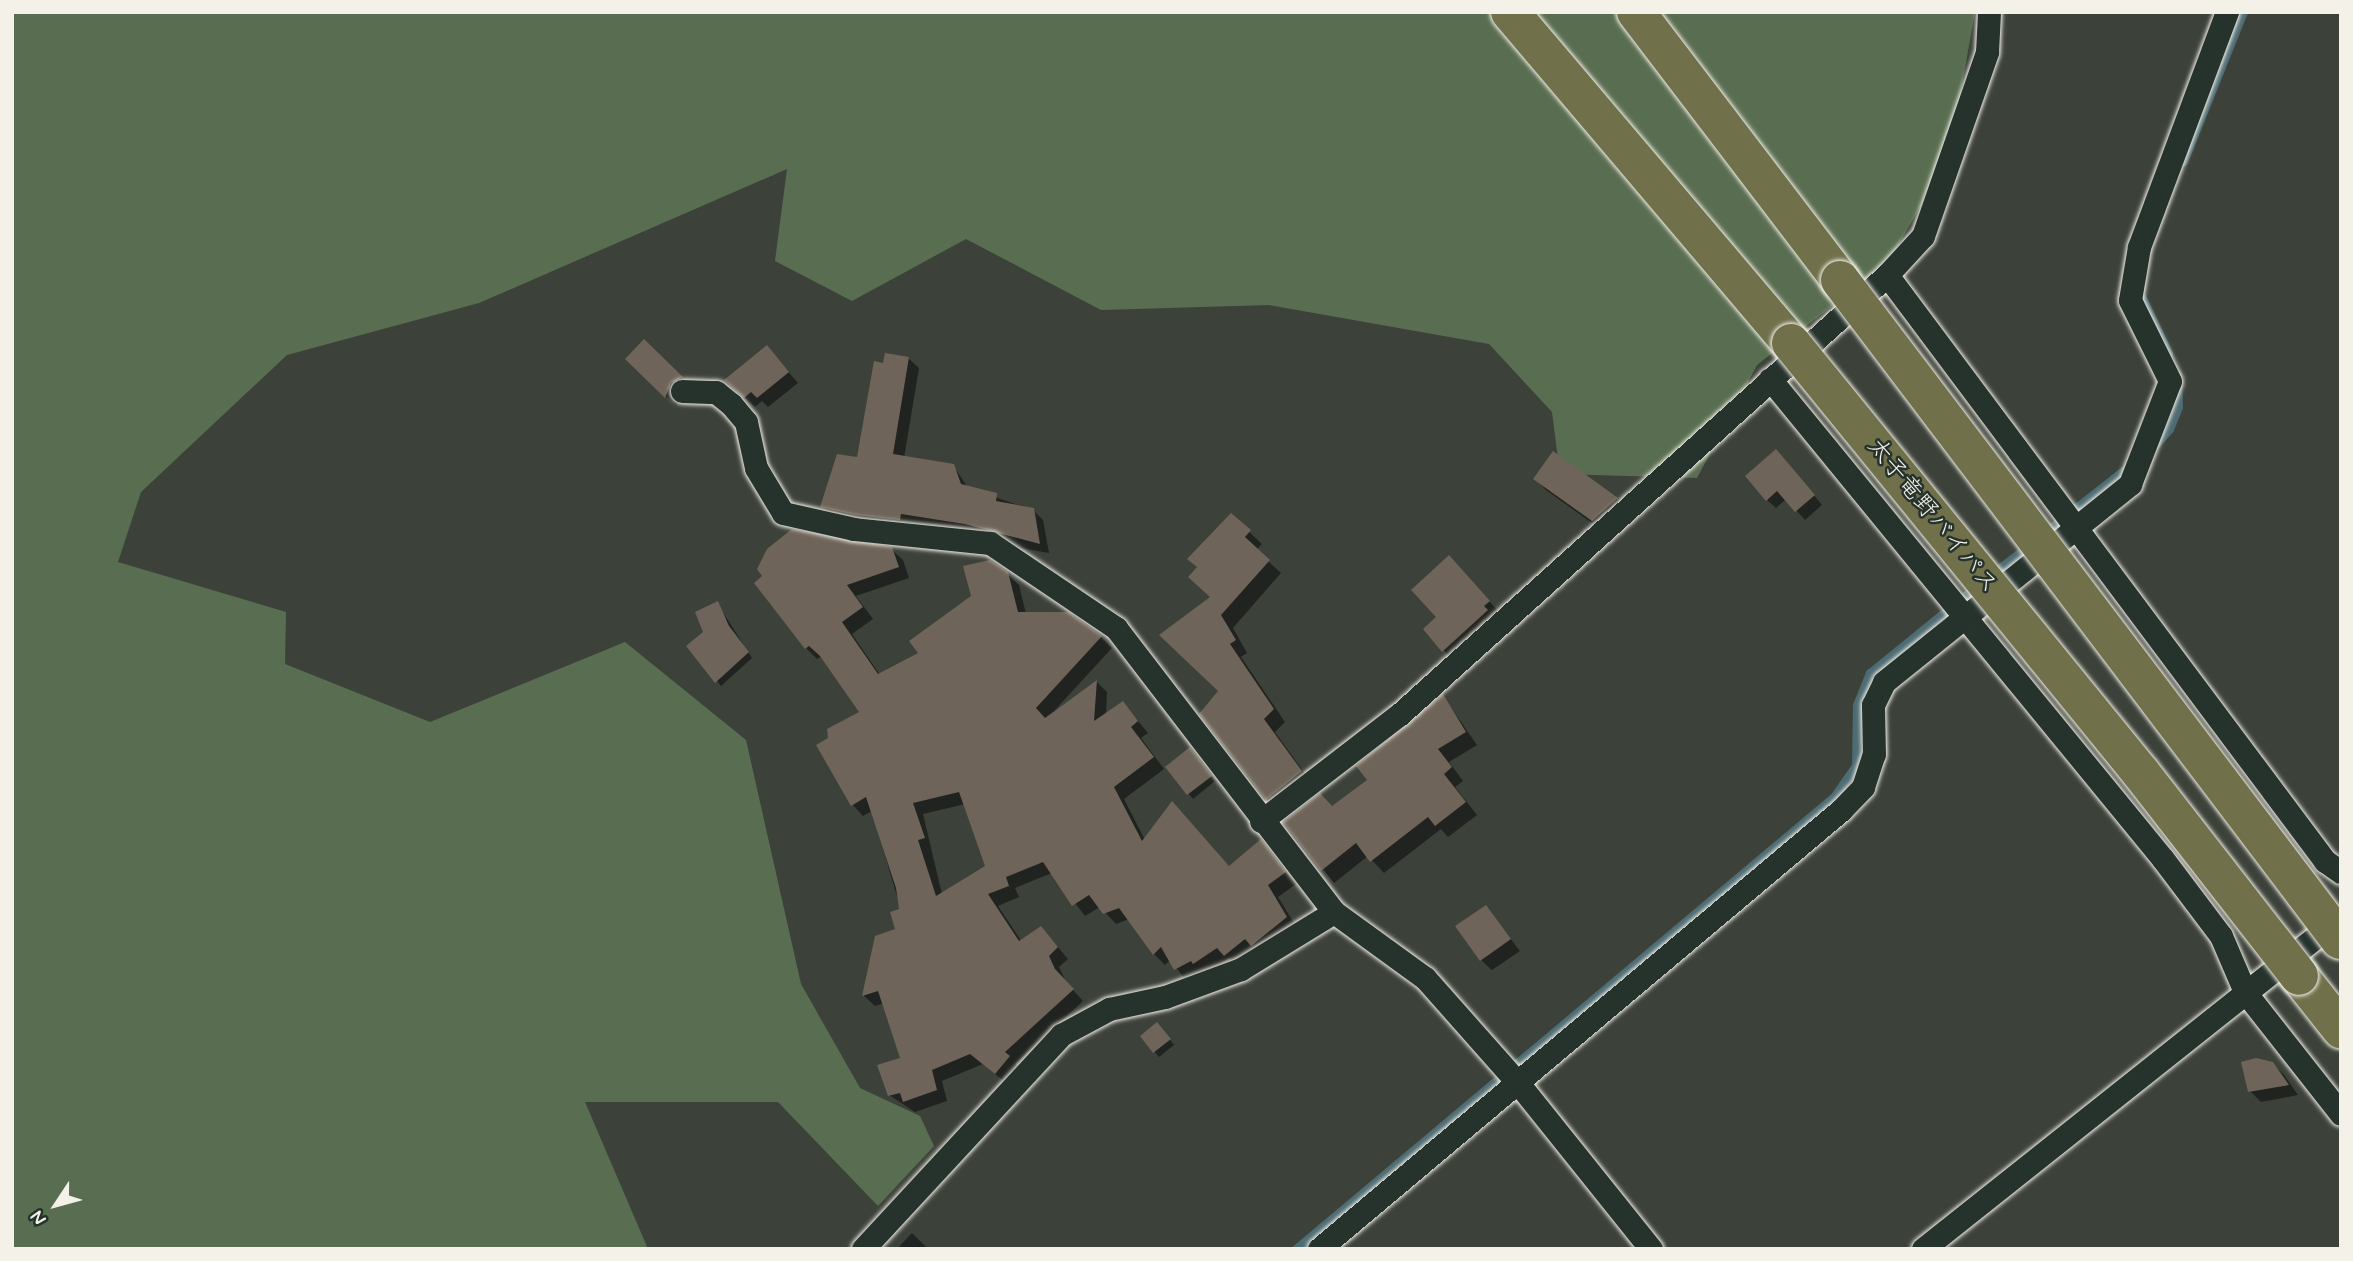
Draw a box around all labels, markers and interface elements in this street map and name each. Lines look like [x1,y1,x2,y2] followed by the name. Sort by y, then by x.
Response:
[1860,432,2004,600] street label: 太子竜野バイパス
[21,1170,91,1240] north arrow
[25,1205,52,1230] text: N

